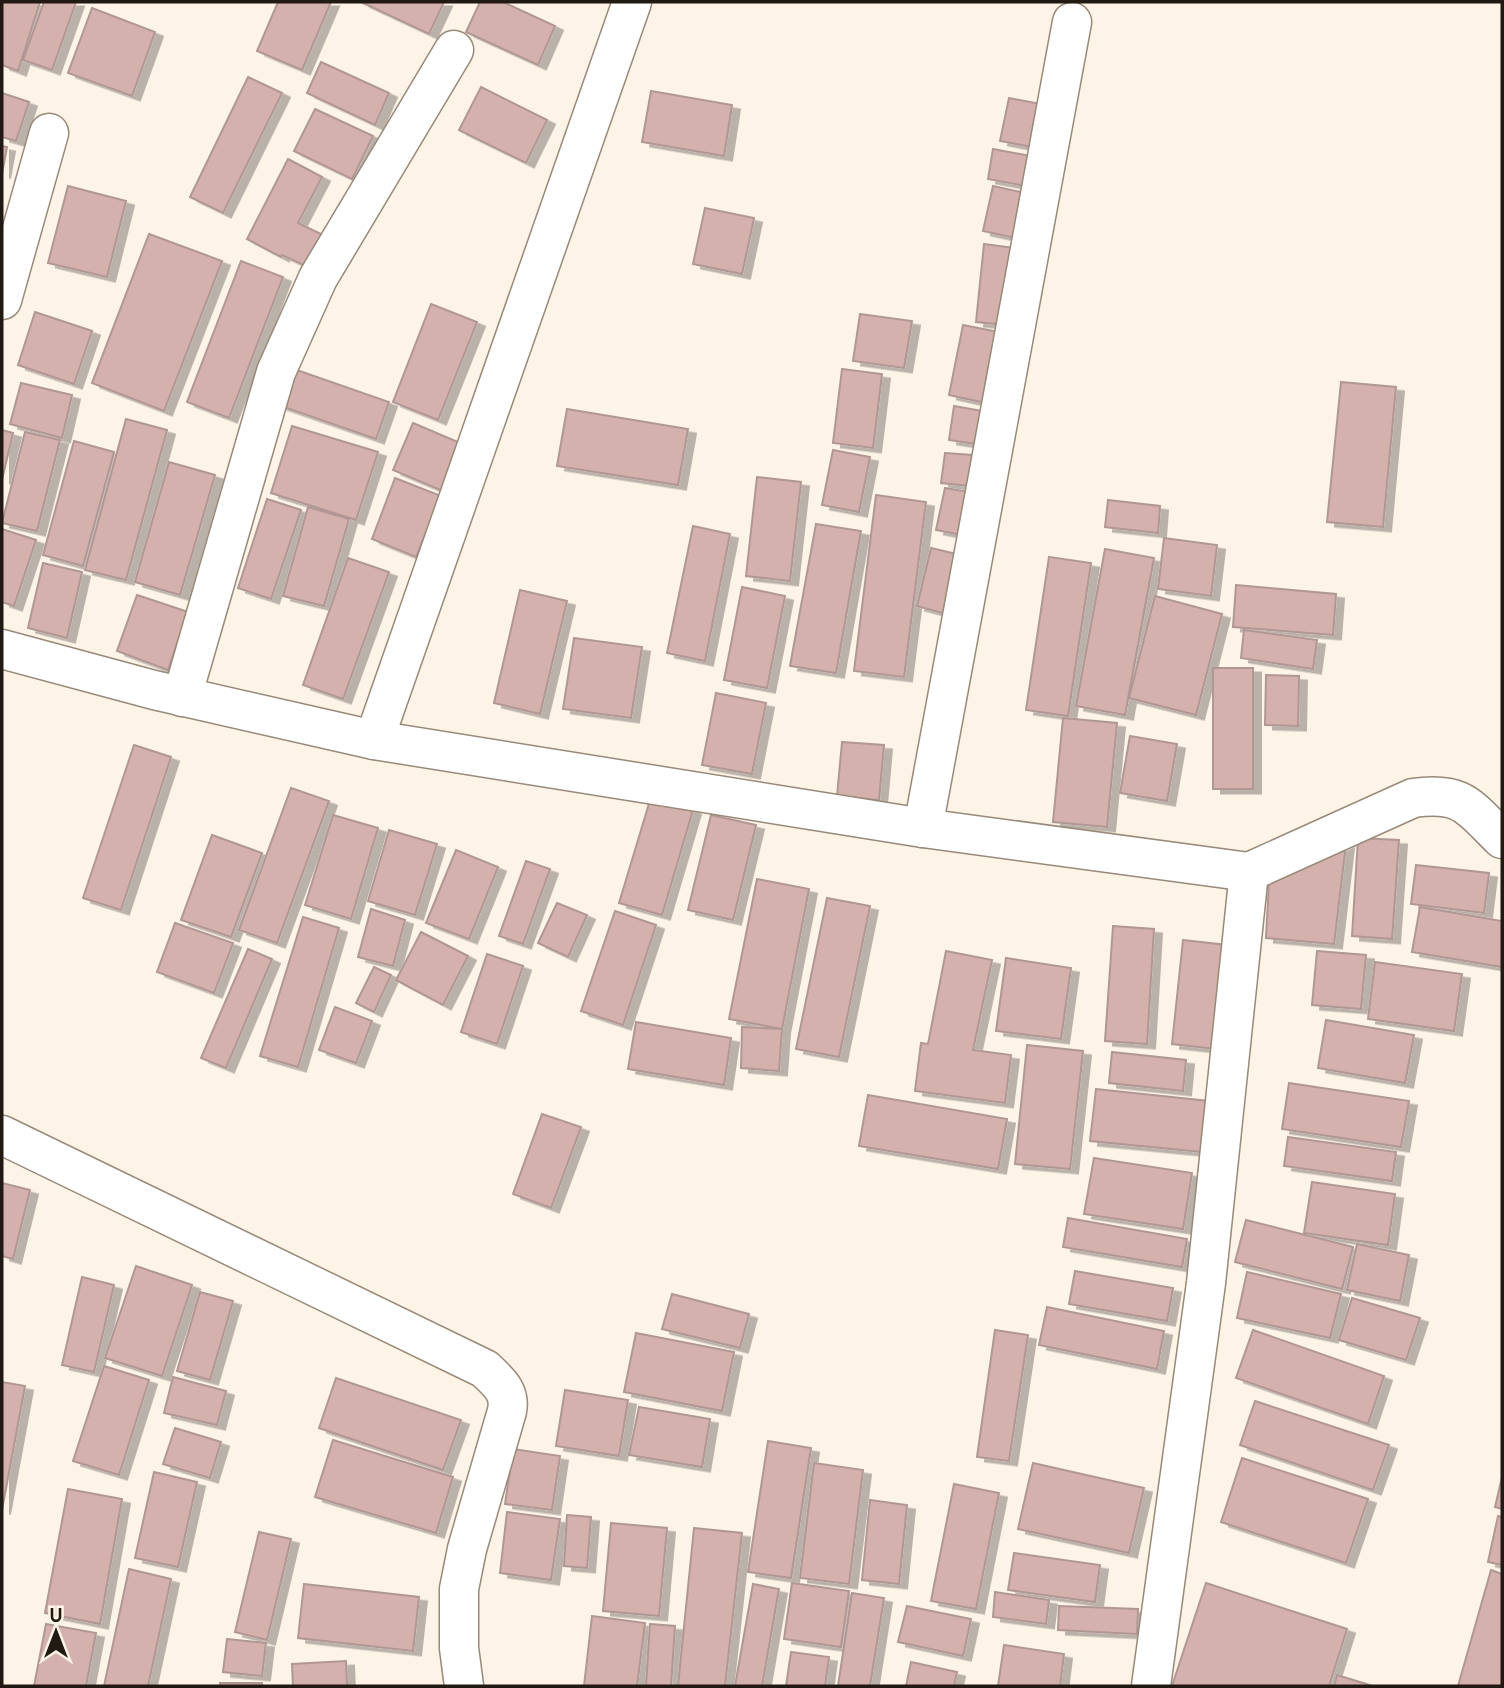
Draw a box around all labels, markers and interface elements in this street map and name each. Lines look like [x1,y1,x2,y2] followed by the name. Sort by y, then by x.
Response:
[21,1597,91,1667] north arrow
[49,1603,63,1628] text: U

